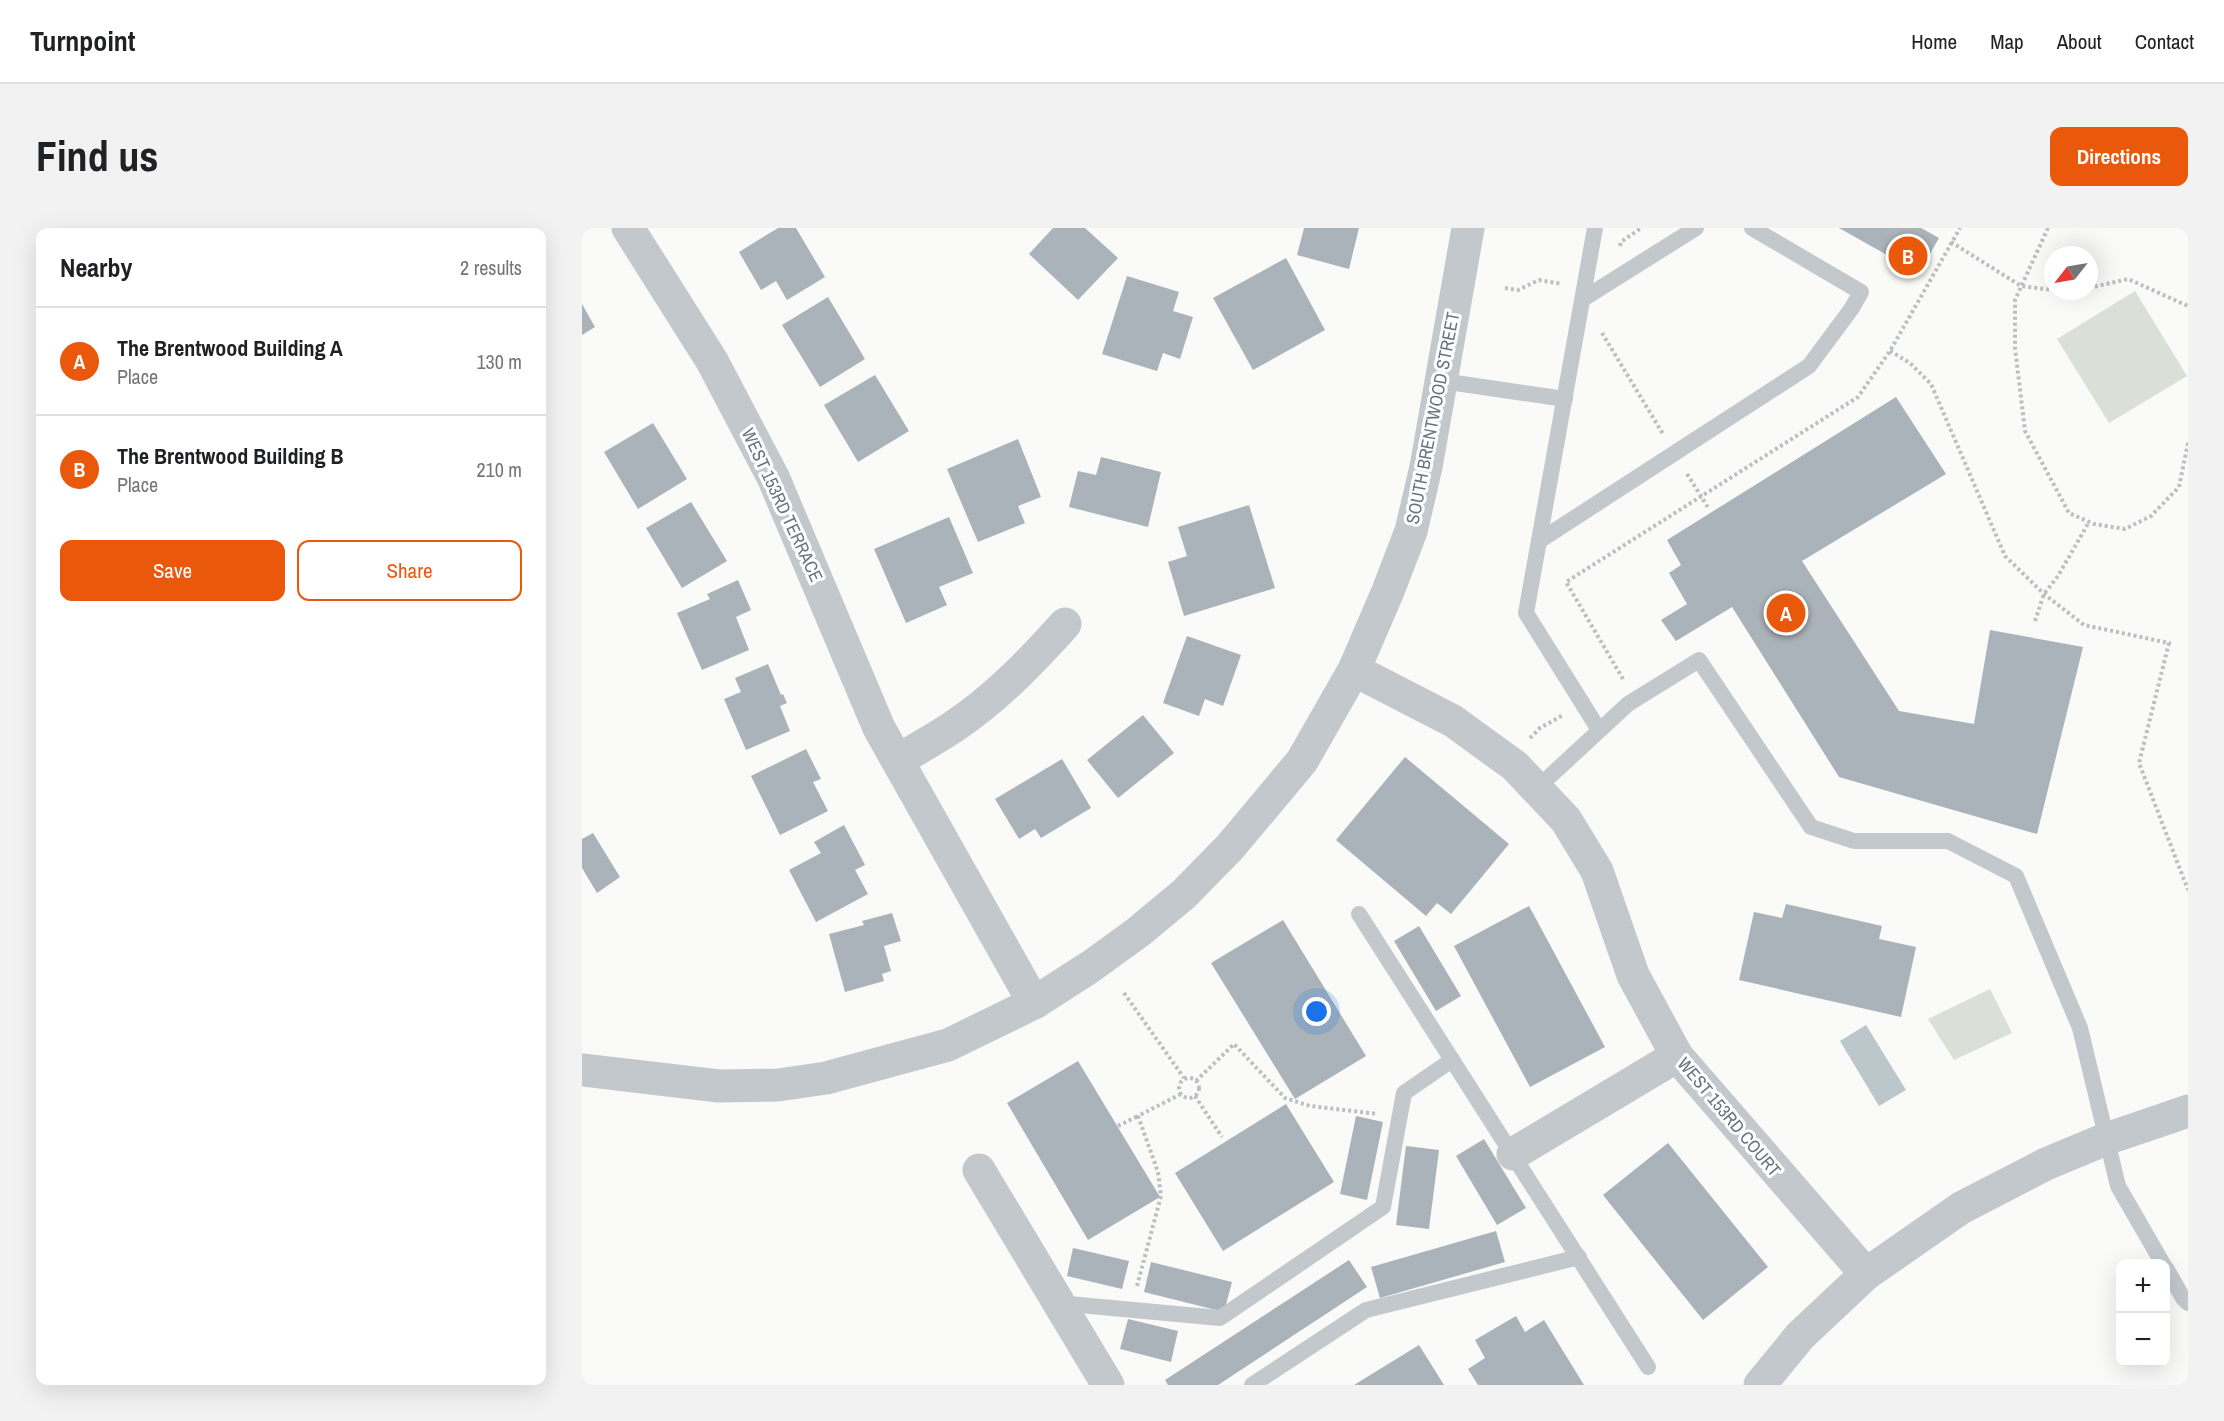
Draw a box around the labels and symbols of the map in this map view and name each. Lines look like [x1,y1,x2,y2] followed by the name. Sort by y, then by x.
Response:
[1888,234,1928,279] pin: B
[2044,246,2098,300] north arrow
[1400,310,1465,526] street label: SOUTH BRENTWOOD STREET
[736,424,829,586] street label: WEST 153RD TERRACE
[1766,590,1806,636] pin: A
[1302,997,1331,1026] your location
[1672,1052,1787,1182] street label: WEST 153RD COURT

